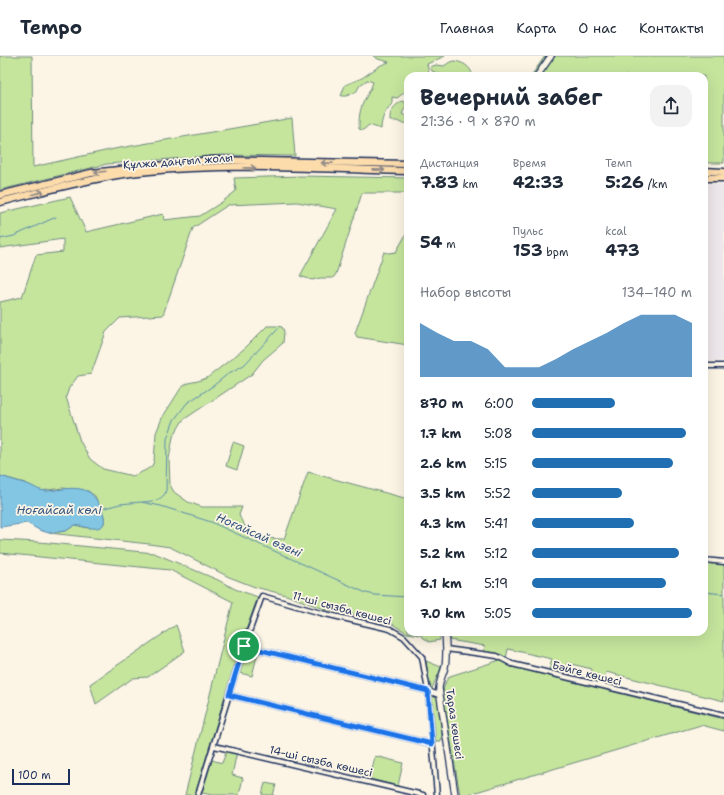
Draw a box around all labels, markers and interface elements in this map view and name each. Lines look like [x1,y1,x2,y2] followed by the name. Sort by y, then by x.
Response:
[20,15,82,40] text: Tempo
[440,19,494,37] text: Главная
[516,19,556,37] text: Карта
[578,19,617,37] text: О нас
[639,19,704,37] text: Контакты
[420,83,602,112] text: Вечерний забег
[650,85,692,127] button: share
[420,113,536,130] text: 21:36 · 9 × 870 m
[123,150,234,173] street label: Құлжа даңғыл жолы
[420,156,479,171] text: Дистанция
[513,156,546,171] text: Время
[605,156,632,171] text: Темп
[321,159,334,167] one-way arrow
[243,164,256,171] one-way arrow
[372,166,385,174] one-way arrow
[94,168,107,176] one-way arrow
[420,171,459,193] text: 7.83
[513,171,564,193] text: 42:33
[605,171,644,193] text: 5:26
[459,177,478,192] text: km
[644,177,667,192] text: /km
[31,188,44,196] one-way arrow
[513,224,544,239] text: Пульс
[605,224,627,239] text: kcal
[420,231,442,253] text: 54
[442,237,456,252] text: m
[513,239,543,261] text: 153
[605,239,640,261] text: 473
[543,245,569,260] text: bpm
[420,284,511,301] text: Набор высоты
[622,284,692,301] text: 134–140 m
[420,395,463,412] text: 870 m
[484,395,514,412] text: 6:00
[420,425,461,442] text: 1.7 km
[484,425,513,442] text: 5:08
[420,455,466,472] text: 2.6 km
[484,455,507,472] text: 5:15
[420,485,465,502] text: 3.5 km
[484,485,511,502] text: 5:52
[16,502,102,518] water label: Ноғайсай көлі
[214,509,305,561] water label: Ноғайсай өзені
[420,515,466,532] text: 4.3 km
[484,515,508,532] text: 5:41
[420,545,465,562] text: 5.2 km
[484,545,508,562] text: 5:12
[420,575,462,592] text: 6.1 km
[484,575,508,592] text: 5:19
[291,588,393,629] street label: 11-ші сызба көшесі
[420,605,465,622] text: 7.0 km
[484,605,512,622] text: 5:05
[227,629,261,663] pin
[233,635,255,657] icon: arrive
[550,658,623,689] street label: Бәйге көшесі
[442,688,467,760] street label: Тараз көшесі
[268,742,374,781] street label: 14-ші сызба көшесі
[12,767,70,786] scale bar
[18,768,51,783] text: 100 m

